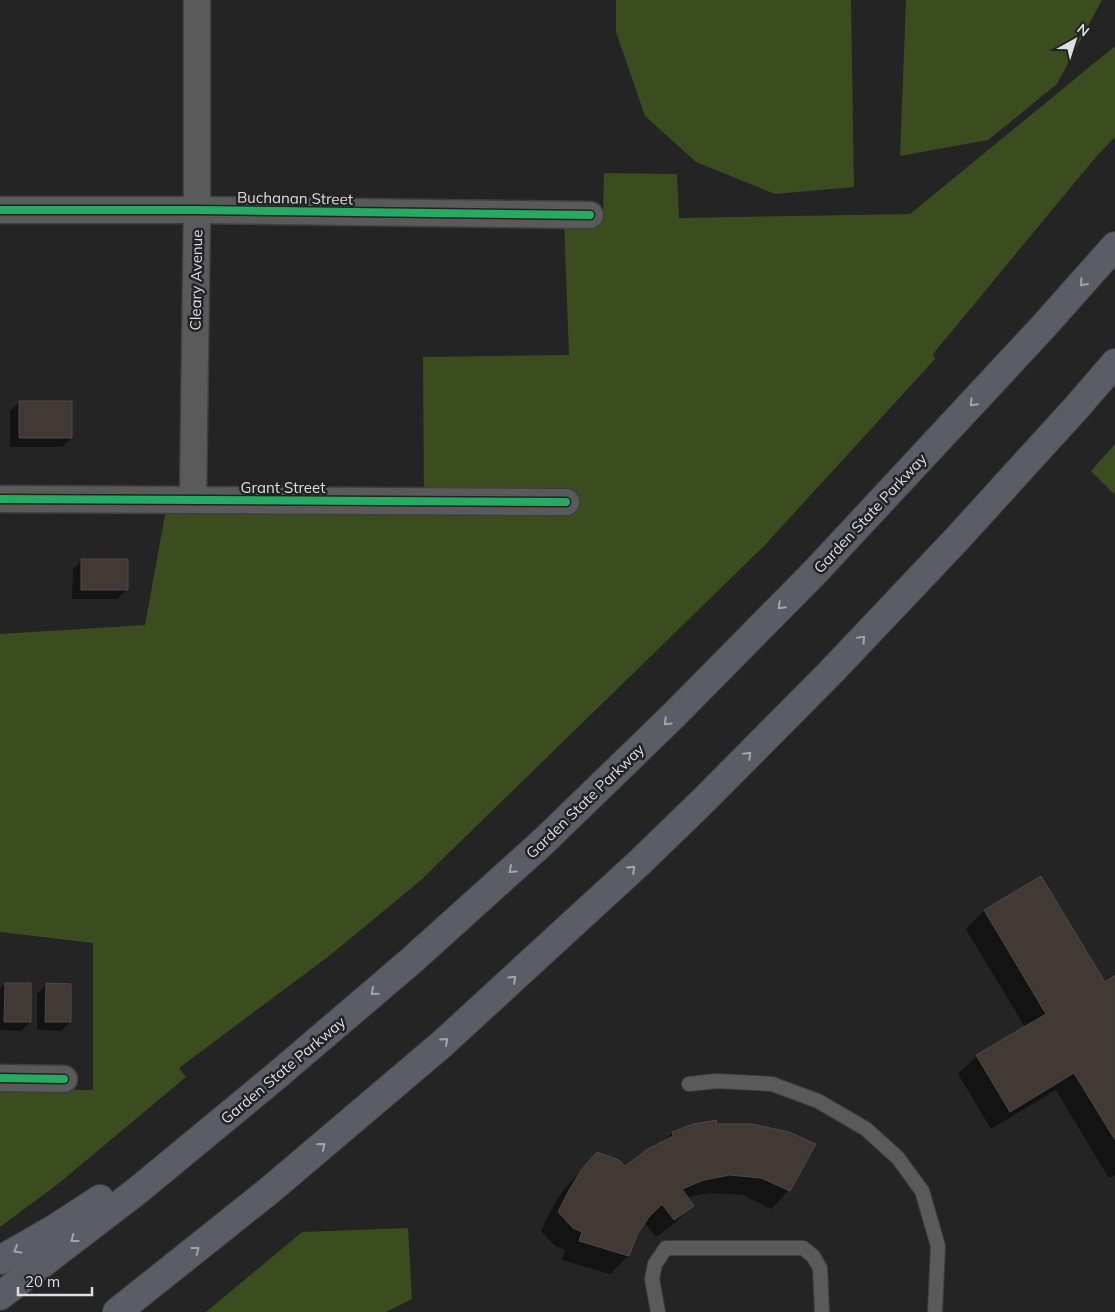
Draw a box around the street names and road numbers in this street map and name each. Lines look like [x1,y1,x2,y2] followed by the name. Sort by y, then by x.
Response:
[237,187,353,209] street label: Buchanan Street
[186,229,206,331] street label: Cleary Avenue
[809,449,931,577] street label: Garden State Parkway
[241,478,325,497] street label: Grant Street
[522,740,648,862] street label: Garden State Parkway
[217,1012,349,1128] street label: Garden State Parkway

